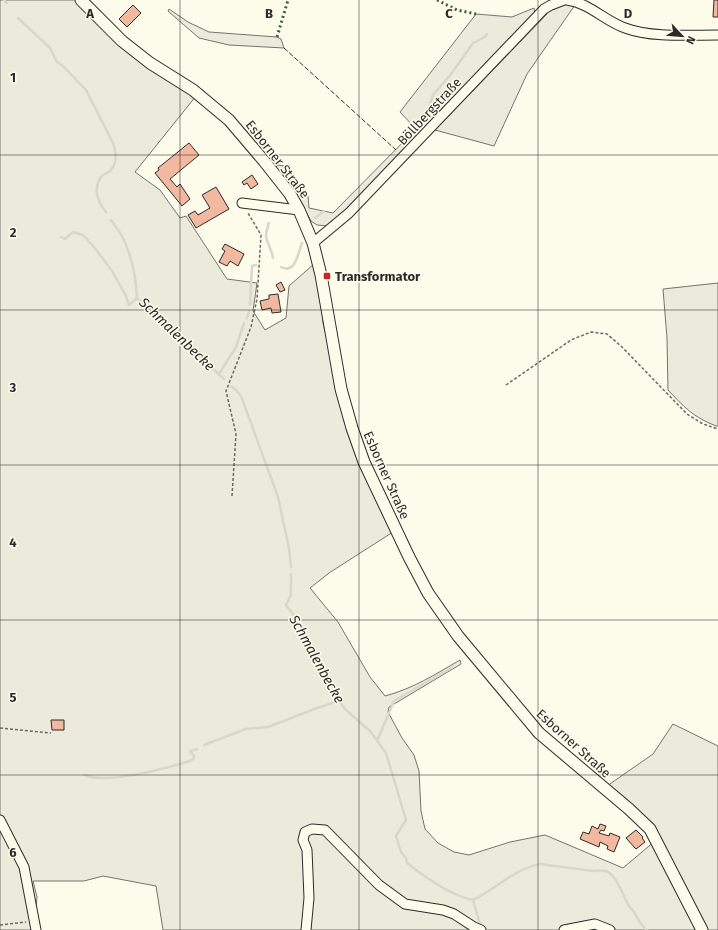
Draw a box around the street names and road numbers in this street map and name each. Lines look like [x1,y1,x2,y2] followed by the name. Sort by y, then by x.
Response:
[394,75,464,148] street label: Böllbergstraße
[243,117,313,201] street label: Esborner Straße
[360,429,413,521] street label: Esborner Straße
[533,706,614,781] street label: Esborner Straße

